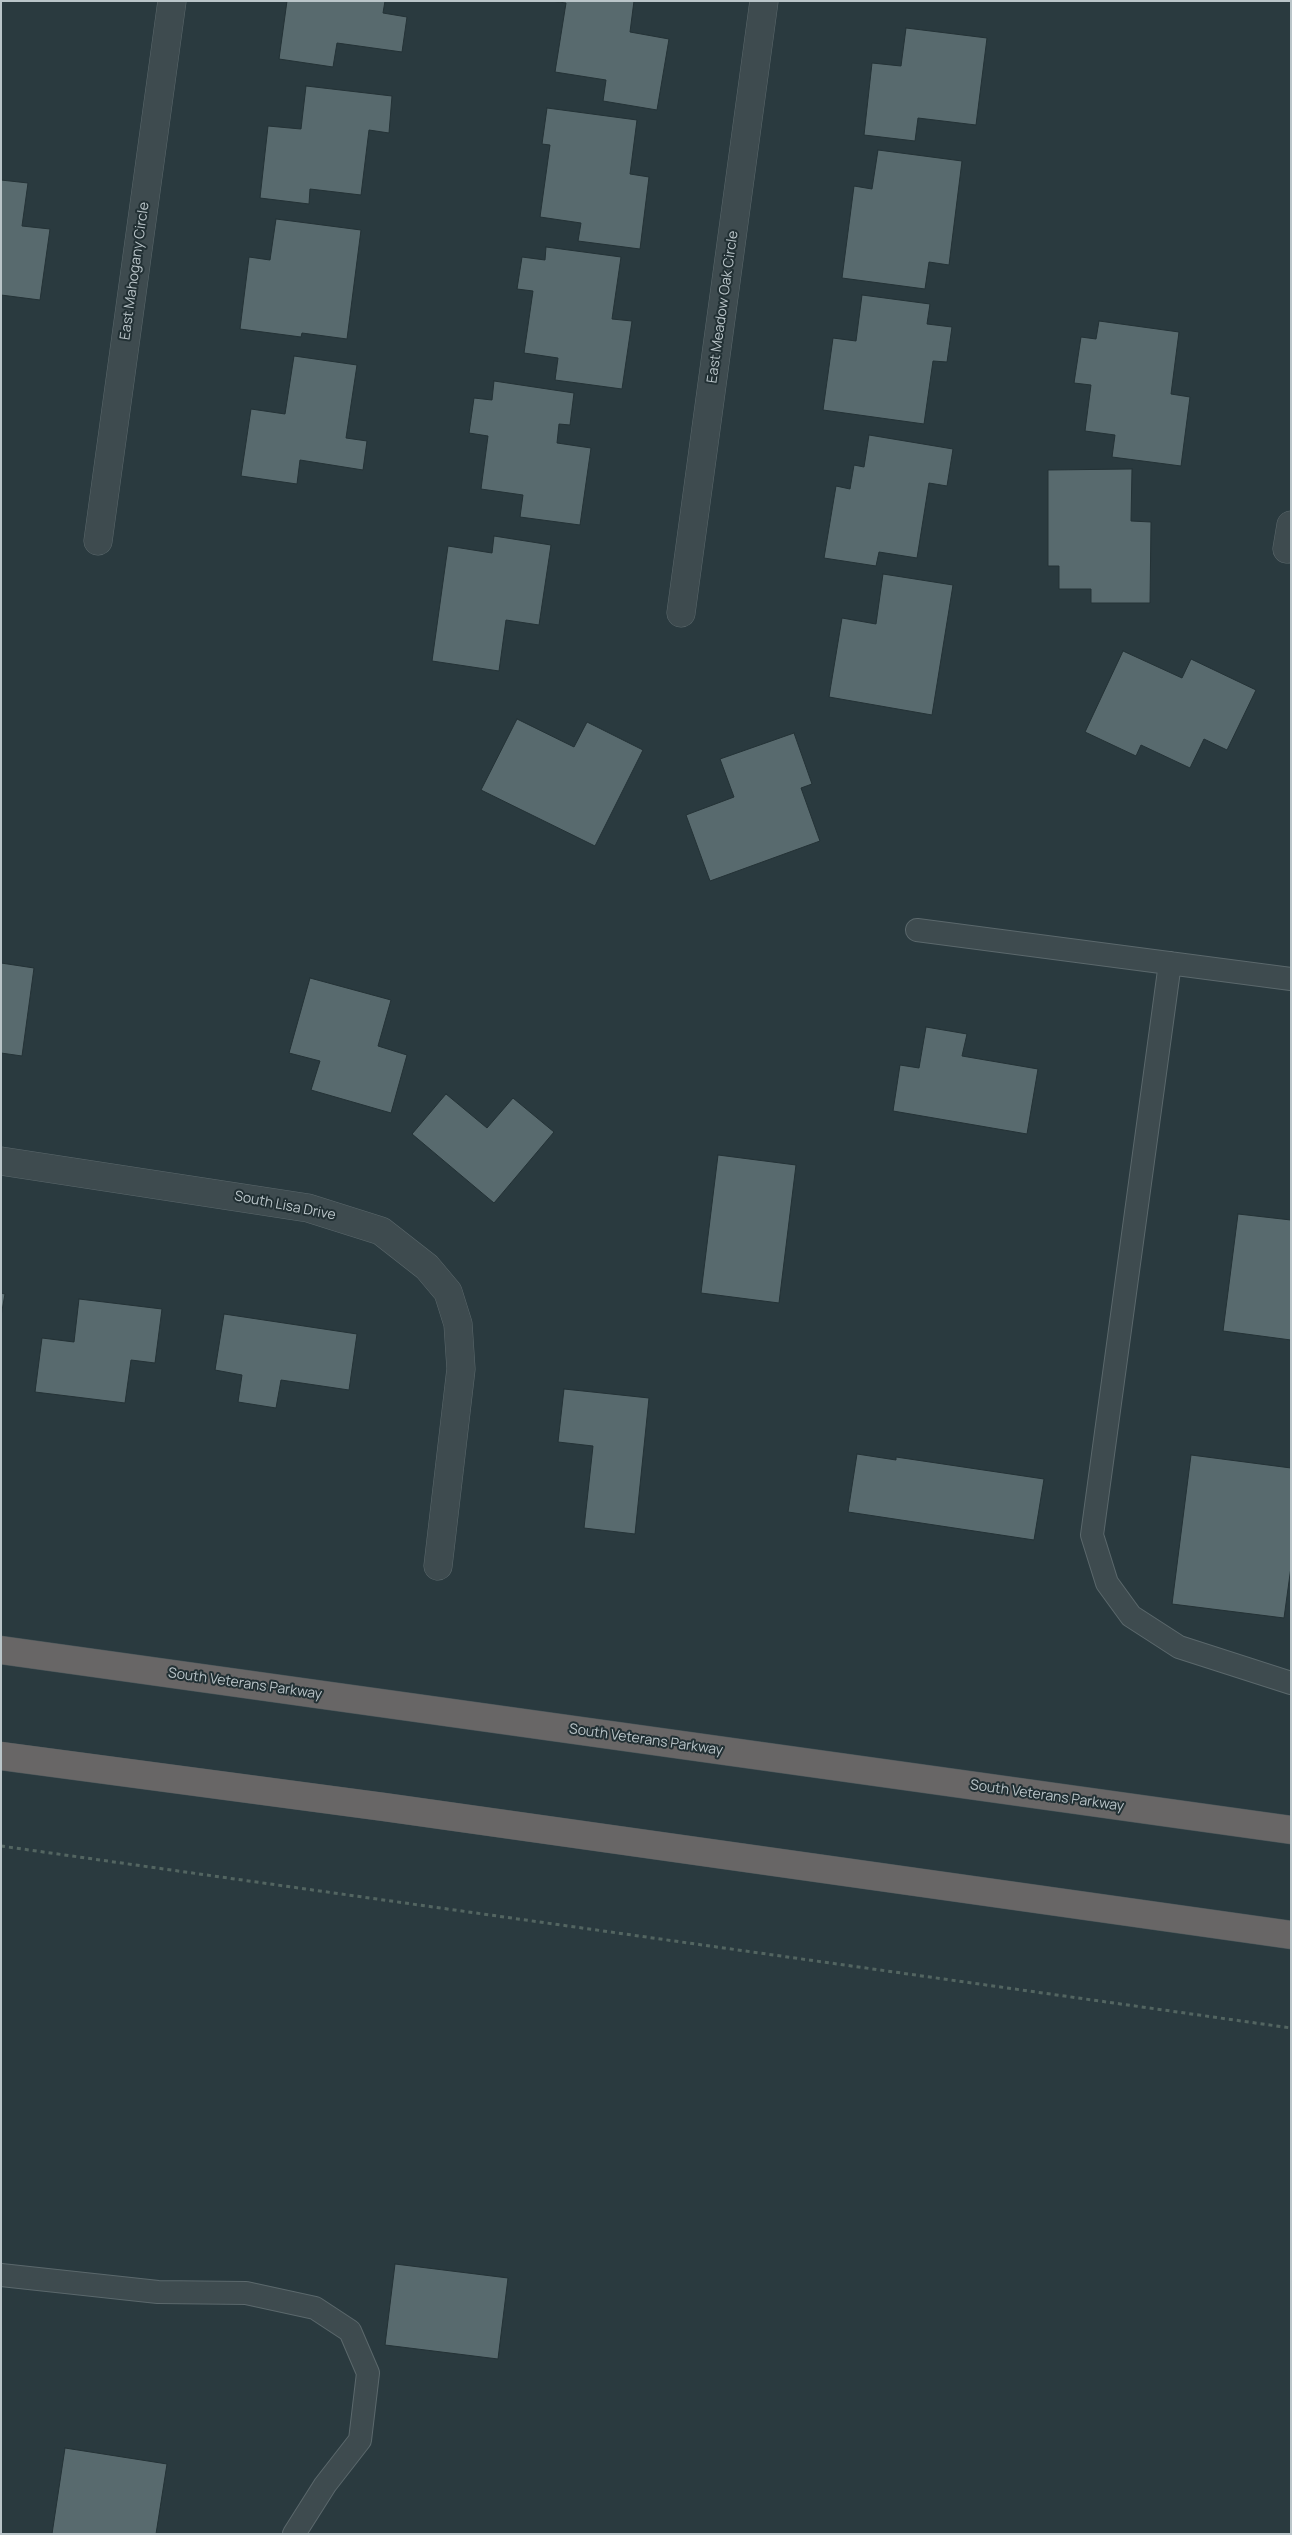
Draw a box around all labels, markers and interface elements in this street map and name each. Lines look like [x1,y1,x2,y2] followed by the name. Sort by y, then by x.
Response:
[117,201,153,341] street label: East Mahogany Circle
[704,230,742,384] street label: East Meadow Oak Circle
[233,1188,337,1224] street label: South Lisa Drive
[167,1665,323,1703] street label: South Veterans Parkway
[568,1721,724,1759] street label: South Veterans Parkway
[969,1777,1125,1815] street label: South Veterans Parkway

